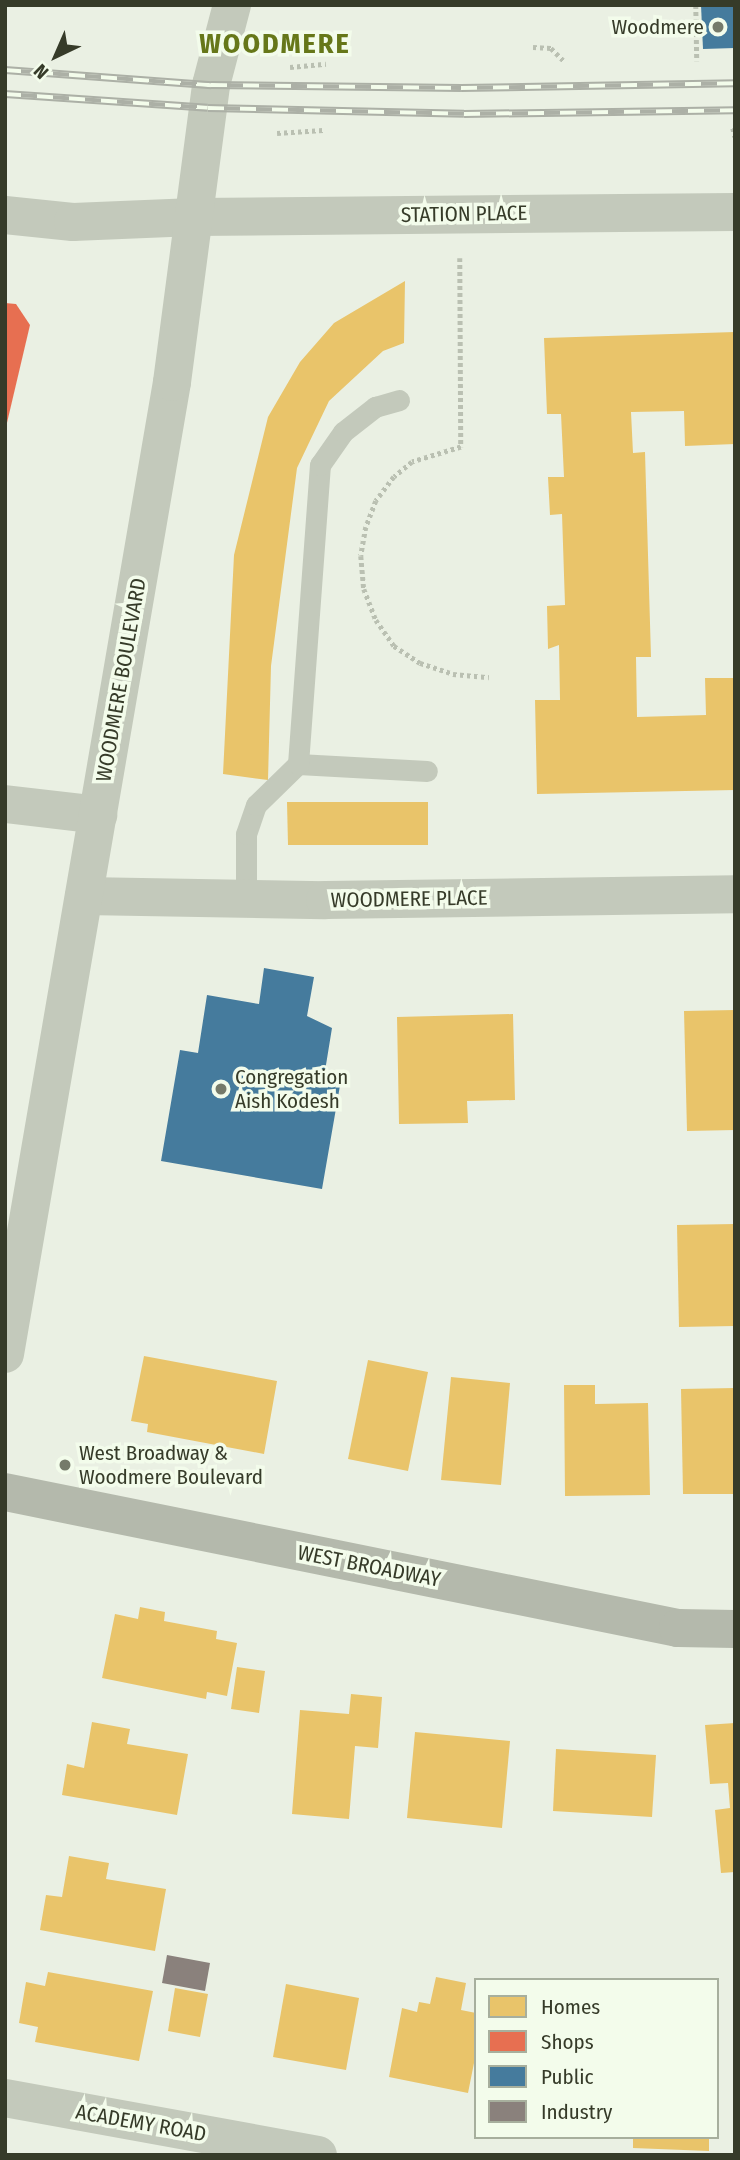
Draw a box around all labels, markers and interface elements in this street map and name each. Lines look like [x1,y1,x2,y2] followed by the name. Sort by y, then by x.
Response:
[611,14,704,40] place label: Woodmere
[710,19,726,35] marker: Woodmere
[21,21,91,91] north arrow
[200,27,350,61] district label: WOODMERE
[29,59,53,84] text: N
[401,200,527,228] street label: STATION PLACE
[91,576,151,784] street label: WOODMERE BOULEVARD
[330,885,488,913] street label: WOODMERE PLACE
[235,1064,348,1114] place label: Congregation Aish Kodesh
[213,1081,229,1097] marker: Congregation Aish Kodesh
[79,1440,263,1490] place label: West Broadway & Woodmere Boulevard
[57,1457,73,1473] marker: West Broadway & Woodmere Boulevard
[295,1540,443,1592] street label: WEST BROADWAY
[474,1978,719,2139] legend
[541,1994,600,2020] text: Homes
[541,2029,594,2055] text: Shops
[541,2064,593,2090] text: Public
[74,2099,208,2147] street label: ACADEMY ROAD
[541,2099,612,2125] text: Industry

